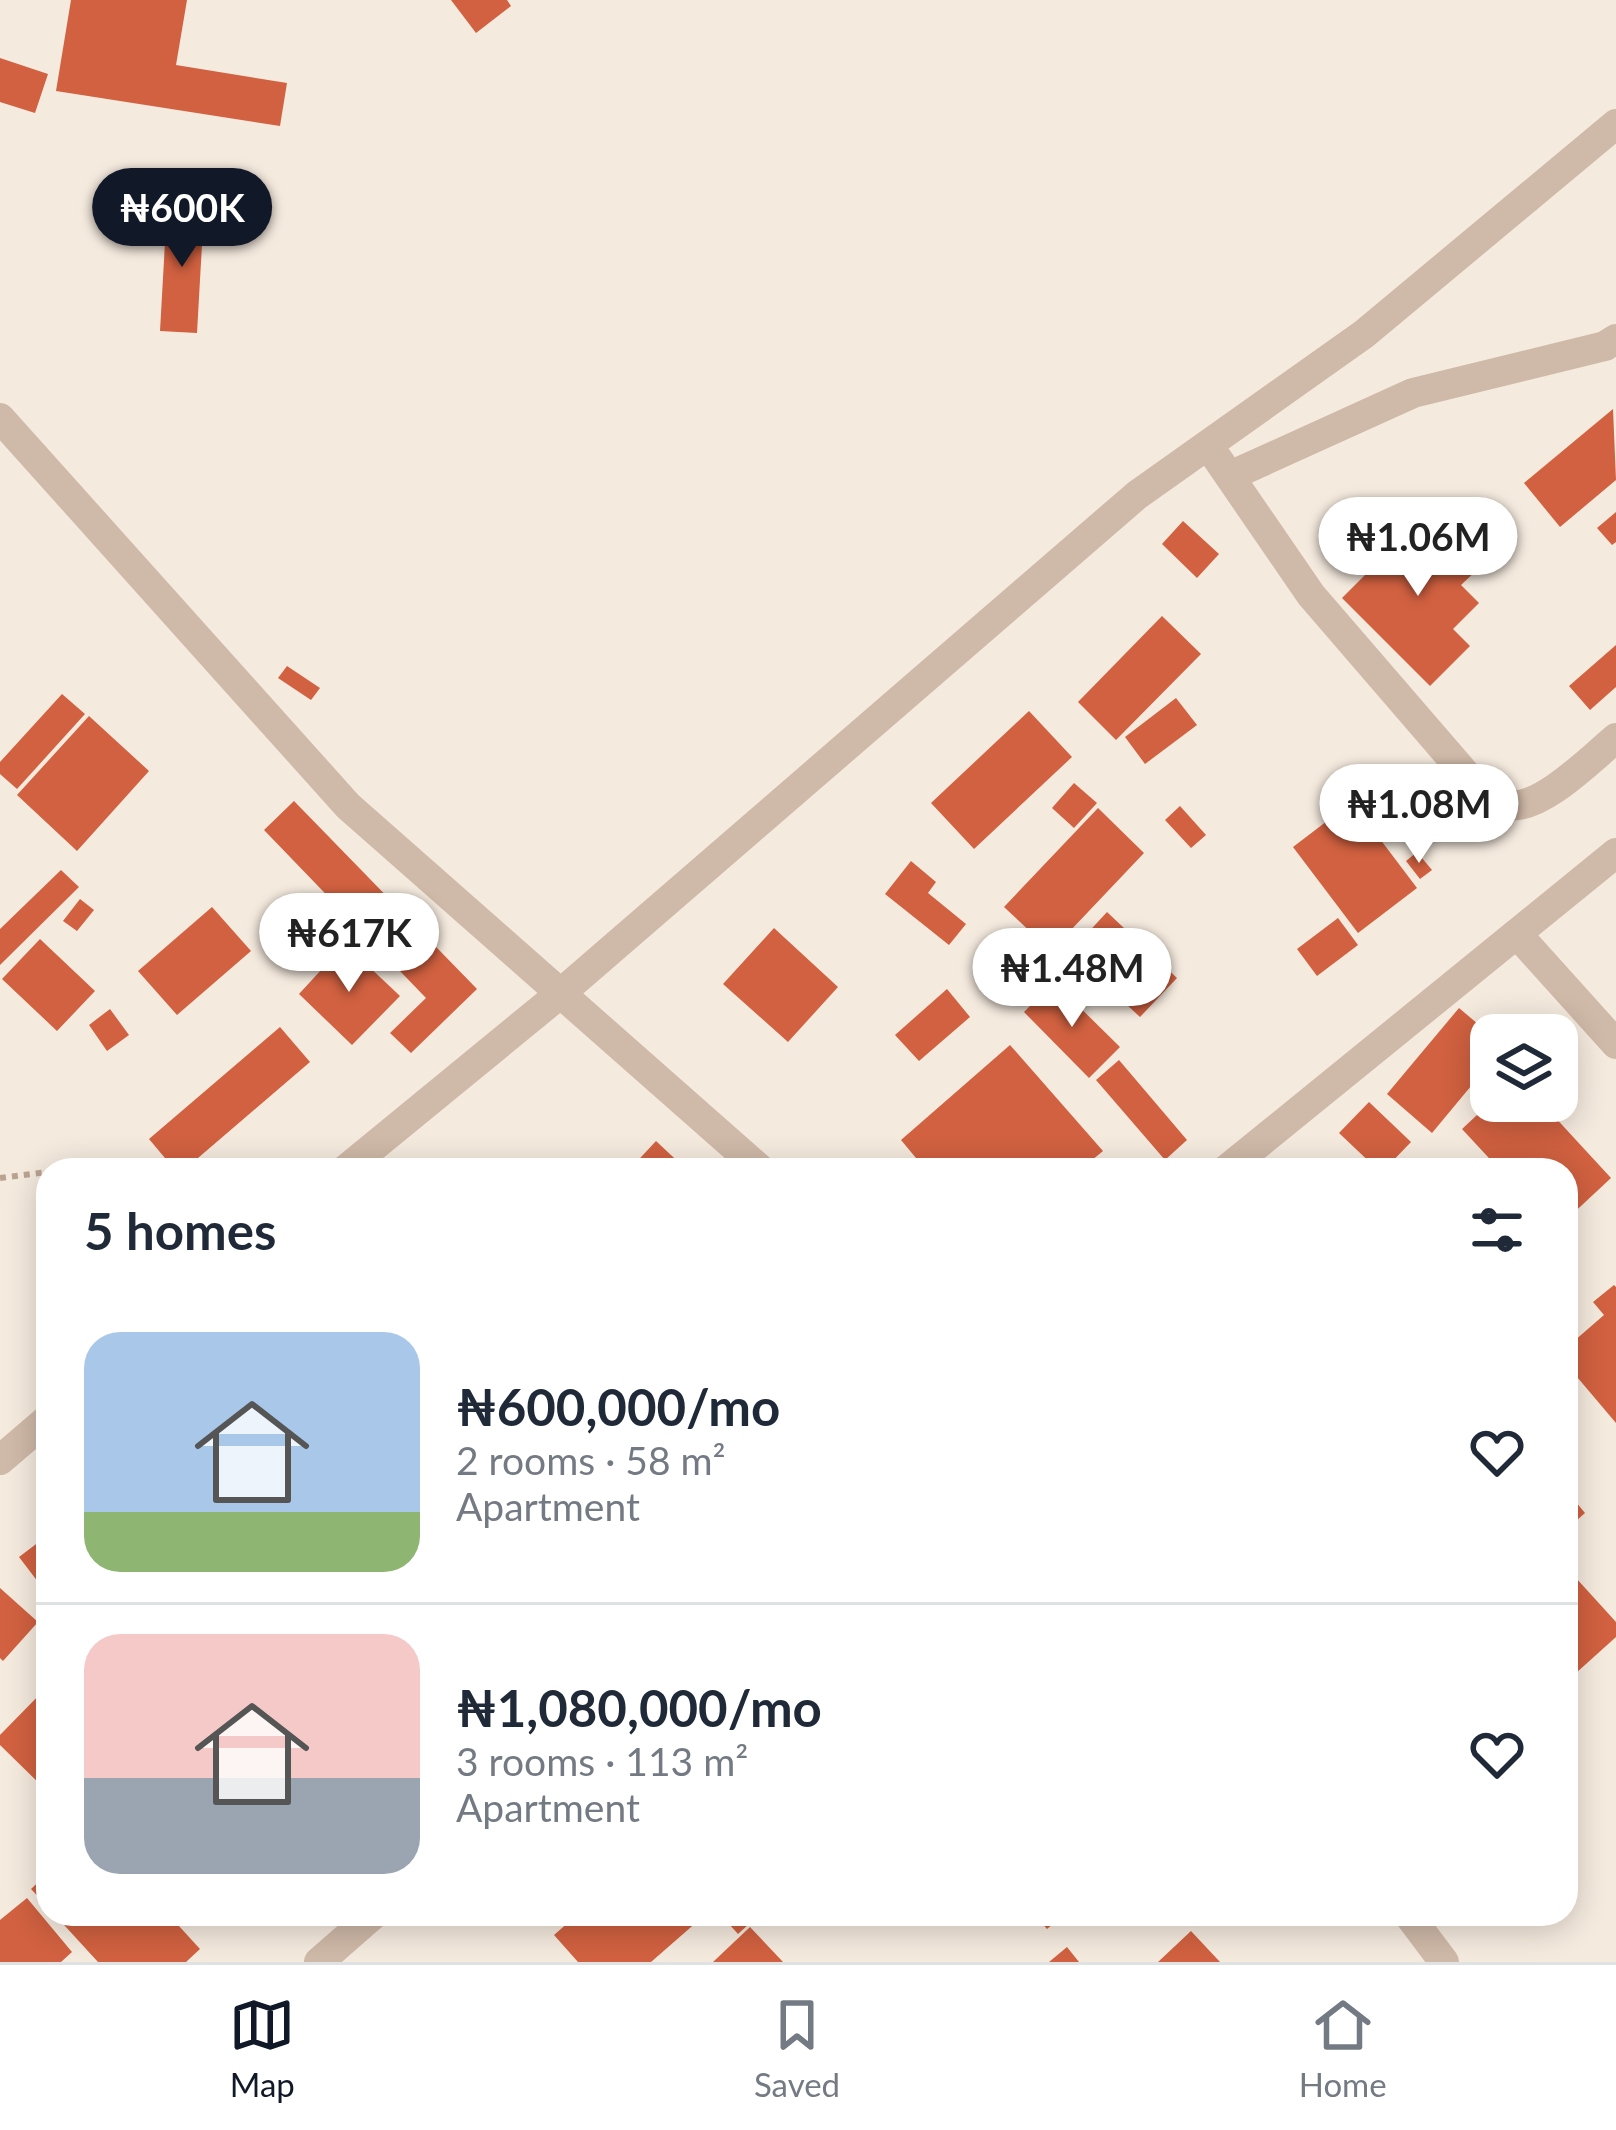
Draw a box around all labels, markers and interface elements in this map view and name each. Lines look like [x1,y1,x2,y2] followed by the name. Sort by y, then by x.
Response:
[98,168,266,270] pin: ₦600K
[119,184,245,230] text: ₦600K
[1320,497,1516,599] pin: ₦1.06M
[1345,513,1491,559] text: ₦1.06M
[1321,764,1517,866] pin: ₦1.08M
[1346,780,1492,826] text: ₦1.08M
[265,893,433,995] pin: ₦617K
[286,909,412,955] text: ₦617K
[974,928,1170,1030] pin: ₦1.48M
[999,944,1145,990] text: ₦1.48M
[1470,1014,1578,1122] map controls
[1470,1014,1578,1122] button: layers
[1464,1197,1530,1263] icon: filters
[84,1200,276,1261] text: 5 homes
[456,1376,780,1437] text: ₦600,000/mo
[180,1380,324,1524] icon: home
[1464,1419,1530,1485] icon: heart
[456,1437,726,1483] text: 2 rooms · 58 m²
[456,1483,640,1529] text: Apartment
[456,1677,822,1738] text: ₦1,080,000/mo
[180,1682,324,1826] icon: home
[1464,1721,1530,1787] icon: heart
[456,1738,748,1784] text: 3 rooms · 113 m²
[456,1784,640,1830] text: Apartment
[229,1992,295,2104] tab: Map
[754,1992,840,2104] tab: Saved
[1299,1992,1387,2104] tab: Home

